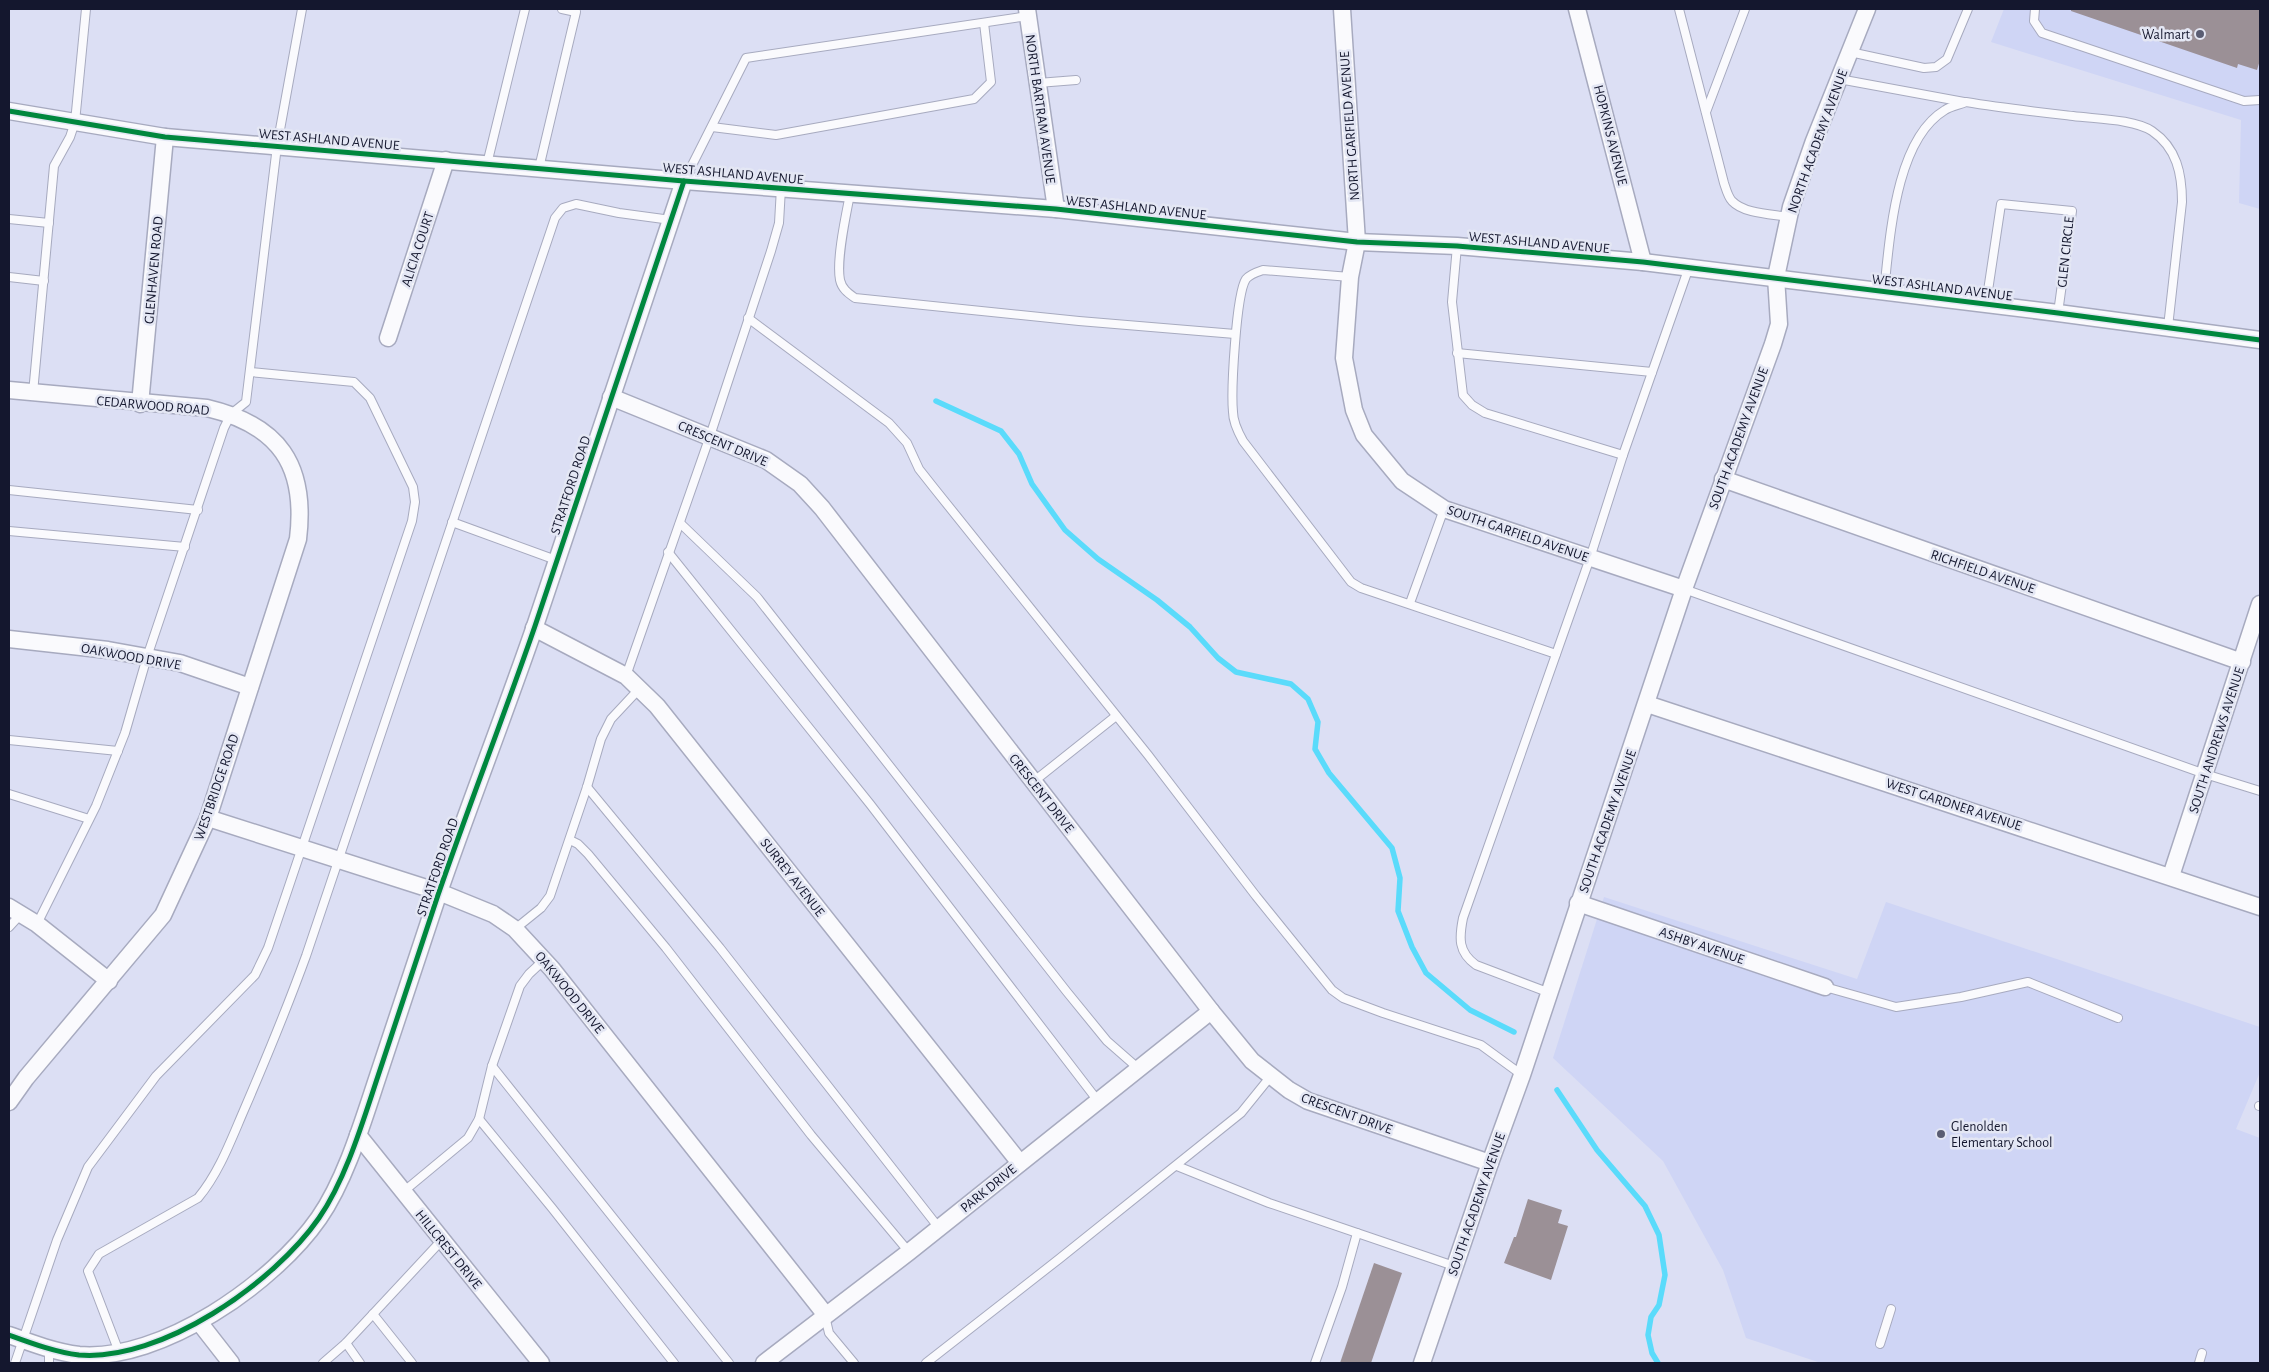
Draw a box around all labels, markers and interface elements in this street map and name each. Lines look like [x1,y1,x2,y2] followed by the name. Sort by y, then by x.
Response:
[2142,28,2191,42] place label: Walmart
[2194,28,2206,40] marker: Walmart
[1023,34,1057,185] street label: NORTH BARTRAM AVENUE
[1338,51,1362,201] street label: NORTH GARFIELD AVENUE
[1785,68,1851,215] street label: NORTH ACADEMY AVENUE
[1591,84,1629,187] street label: HOPKINS AVENUE
[258,127,400,153] street label: WEST ASHLAND AVENUE
[662,161,804,187] street label: WEST ASHLAND AVENUE
[1065,194,1207,222] street label: WEST ASHLAND AVENUE
[399,210,437,289] street label: ALICIA COURT
[142,216,166,324] street label: GLENHAVEN ROAD
[2055,216,2077,288] street label: GLEN CIRCLE
[1468,230,1610,256] street label: WEST ASHLAND AVENUE
[1871,272,2013,304] street label: WEST ASHLAND AVENUE
[1707,365,1771,511] street label: SOUTH ACADEMY AVENUE
[96,394,210,418] street label: CEDARWOOD ROAD
[676,419,770,469] street label: CRESCENT DRIVE
[548,434,593,536] street label: STRATFORD ROAD
[1445,503,1590,565] street label: SOUTH GARFIELD AVENUE
[1929,548,2037,596] street label: RICHFIELD AVENUE
[80,641,182,673] street label: OAKWOOD DRIVE
[2187,665,2247,815] street label: SOUTH ANDREWS AVENUE
[192,732,242,842] street label: WESTBRIDGE ROAD
[1577,748,1639,895] street label: SOUTH ACADEMY AVENUE
[1006,751,1076,836] street label: CRESCENT DRIVE
[1884,776,2024,834] street label: WEST GARDNER AVENUE
[415,816,461,918] street label: STRATFORD ROAD
[757,836,827,919] street label: SURREY AVENUE
[1657,925,1746,967] street label: ASHBY AVENUE
[532,949,607,1036] street label: OAKWOOD DRIVE
[1299,1091,1394,1137] street label: CRESCENT DRIVE
[1951,1120,2053,1150] place label: Glenolden Elementary School
[1935,1128,1947,1140] marker: Glenolden Elementary School
[1446,1131,1508,1278] street label: SOUTH ACADEMY AVENUE
[958,1162,1019,1215] street label: PARK DRIVE
[412,1208,484,1292] street label: HILLCREST DRIVE

